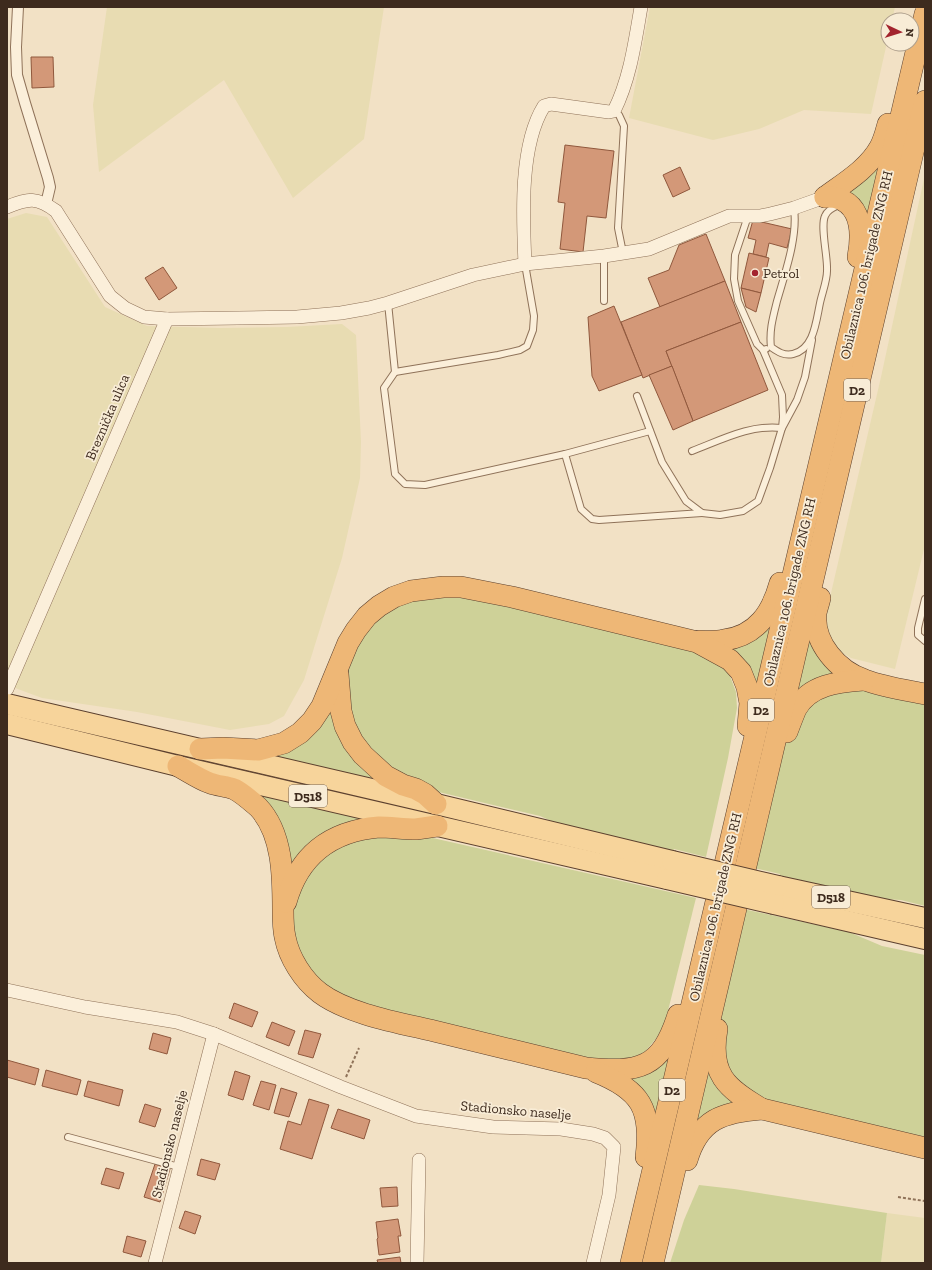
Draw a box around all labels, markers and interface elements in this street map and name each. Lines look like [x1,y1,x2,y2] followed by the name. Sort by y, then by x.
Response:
[880,12,920,52] north arrow
[903,28,916,38] text: N
[836,169,896,361] street label: Obilaznica 106. brigade ZNG RH
[763,265,800,282] place label: Petrol
[750,268,760,278] marker: Petrol
[82,371,133,463] street label: Breznička ulica
[844,379,870,401] road number: D2
[759,496,819,688] street label: Obilaznica 106. brigade ZNG RH
[748,699,774,721] road number: D2
[289,785,327,807] road number: D518
[685,811,745,1003] street label: Obilaznica 106. brigade ZNG RH
[812,886,850,908] road number: D518
[659,1079,685,1101] road number: D2
[148,1088,191,1200] street label: Stadionsko naselje
[460,1097,572,1124] street label: Stadionsko naselje

